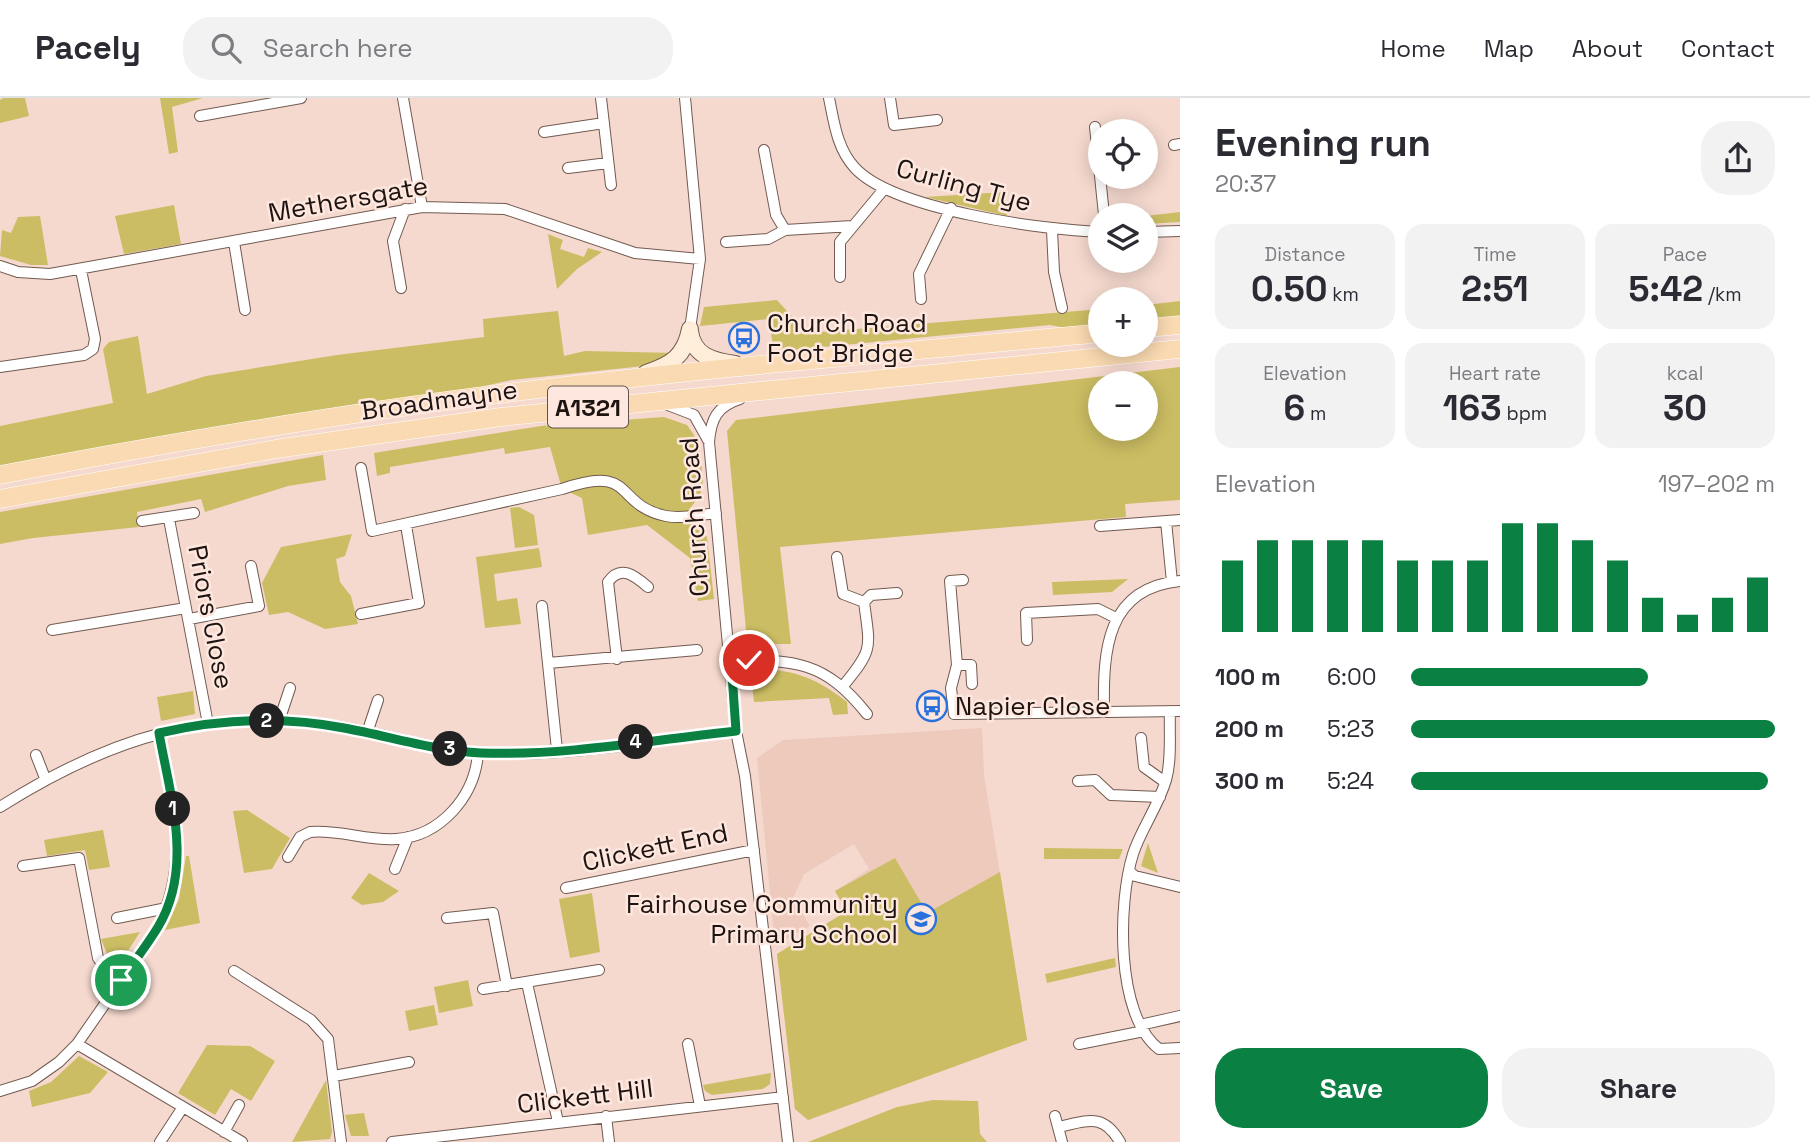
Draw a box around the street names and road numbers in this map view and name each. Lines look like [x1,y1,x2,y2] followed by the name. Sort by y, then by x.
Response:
[893,151,1035,219] street label: Curling Tye
[265,168,431,230] street label: Methersgate
[358,372,520,428] street label: Broadmayne
[548,386,628,428] road number: A1321
[671,436,717,598] street label: Church Road
[180,542,242,692] street label: Priors Close
[579,815,731,879] street label: Clickett End
[515,1071,655,1121] street label: Clickett Hill

